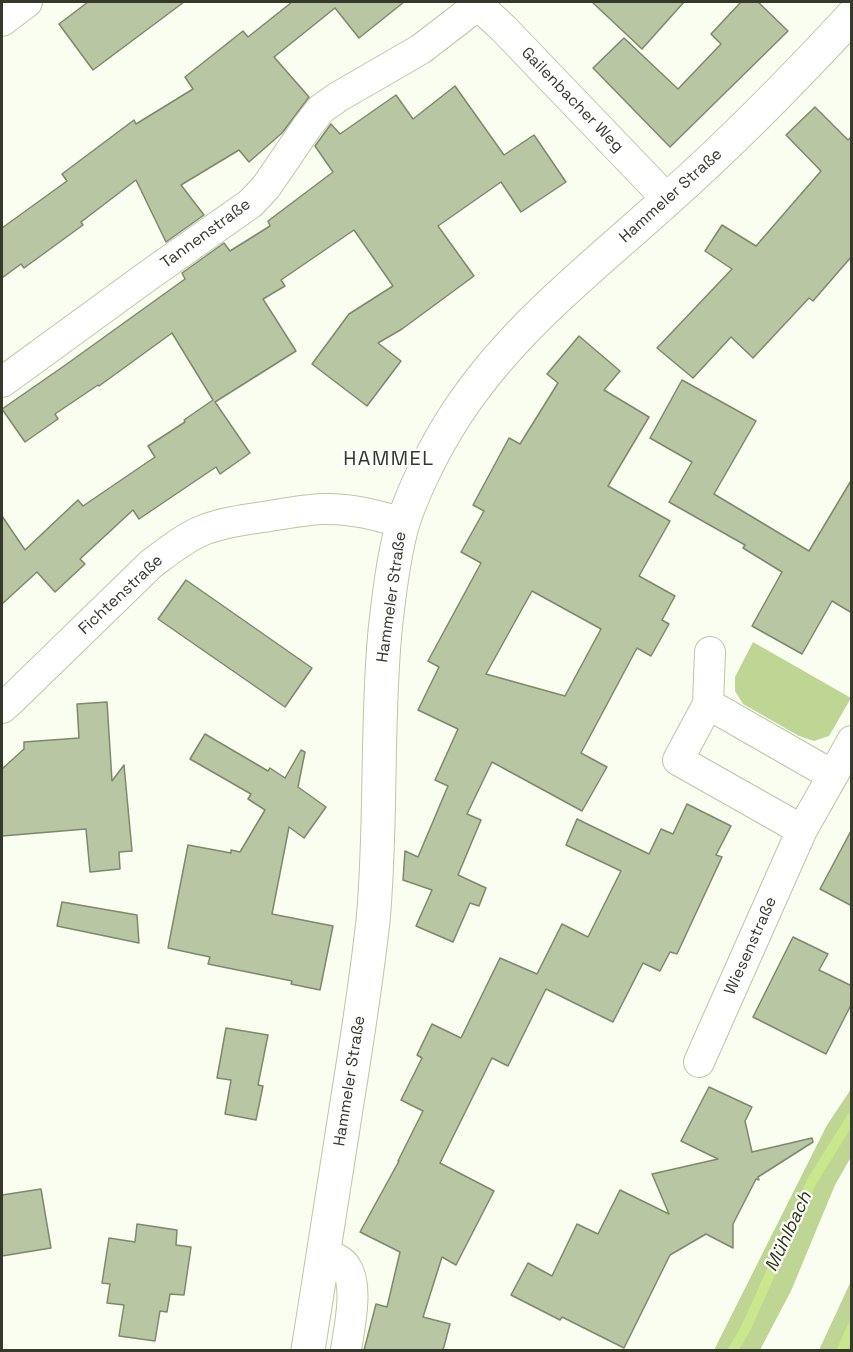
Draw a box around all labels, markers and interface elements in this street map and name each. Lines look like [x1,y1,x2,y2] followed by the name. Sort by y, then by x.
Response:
[517,43,627,157] street label: Gailenbacher Weg
[616,145,726,247] street label: Hammeler Straße
[157,195,255,273] street label: Tannenstraße
[343,448,435,472] district label: HAMMEL
[373,530,411,664] street label: Hammeler Straße
[75,551,167,639] street label: Fichtenstraße
[721,894,781,998] street label: Wiesenstraße
[330,1014,370,1148] street label: Hammeler Straße
[761,1189,817,1275] water label: Mühlbach

